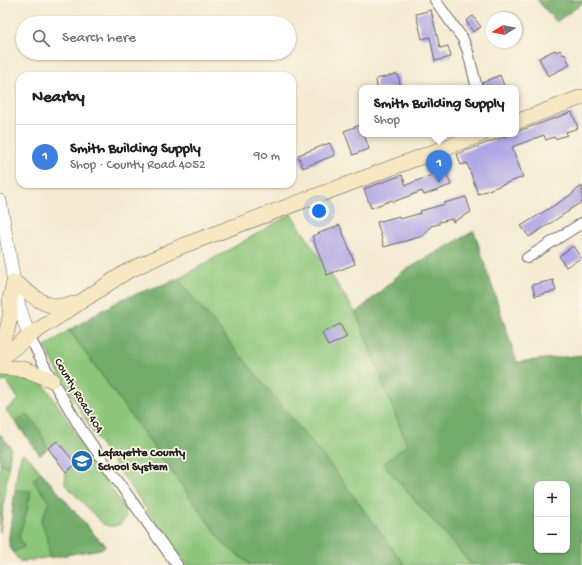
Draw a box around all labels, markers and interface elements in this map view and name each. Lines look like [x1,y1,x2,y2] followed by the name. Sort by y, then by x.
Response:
[486,12,522,48] north arrow
[16,16,296,60] search box
[30,27,52,49] icon: search
[62,29,136,47] text: Search here
[359,85,519,137] popup
[32,88,85,108] text: Nearby
[374,95,504,113] text: Smith Building Supply
[374,113,400,128] text: Shop
[70,140,201,158] text: Smith Building Supply
[42,149,48,164] text: 1
[254,149,280,164] text: 90 m
[426,150,452,183] pin: 1
[70,158,205,173] text: Shop · County Road 4052
[309,201,329,221] your location
[50,356,106,436] street label: County Road 404
[98,447,185,475] place label: Lafayette County School System
[69,448,95,474] school or university icon: Lafayette County School System
[534,481,570,553] map controls
[534,481,570,517] button: +
[534,517,570,553] button: −

